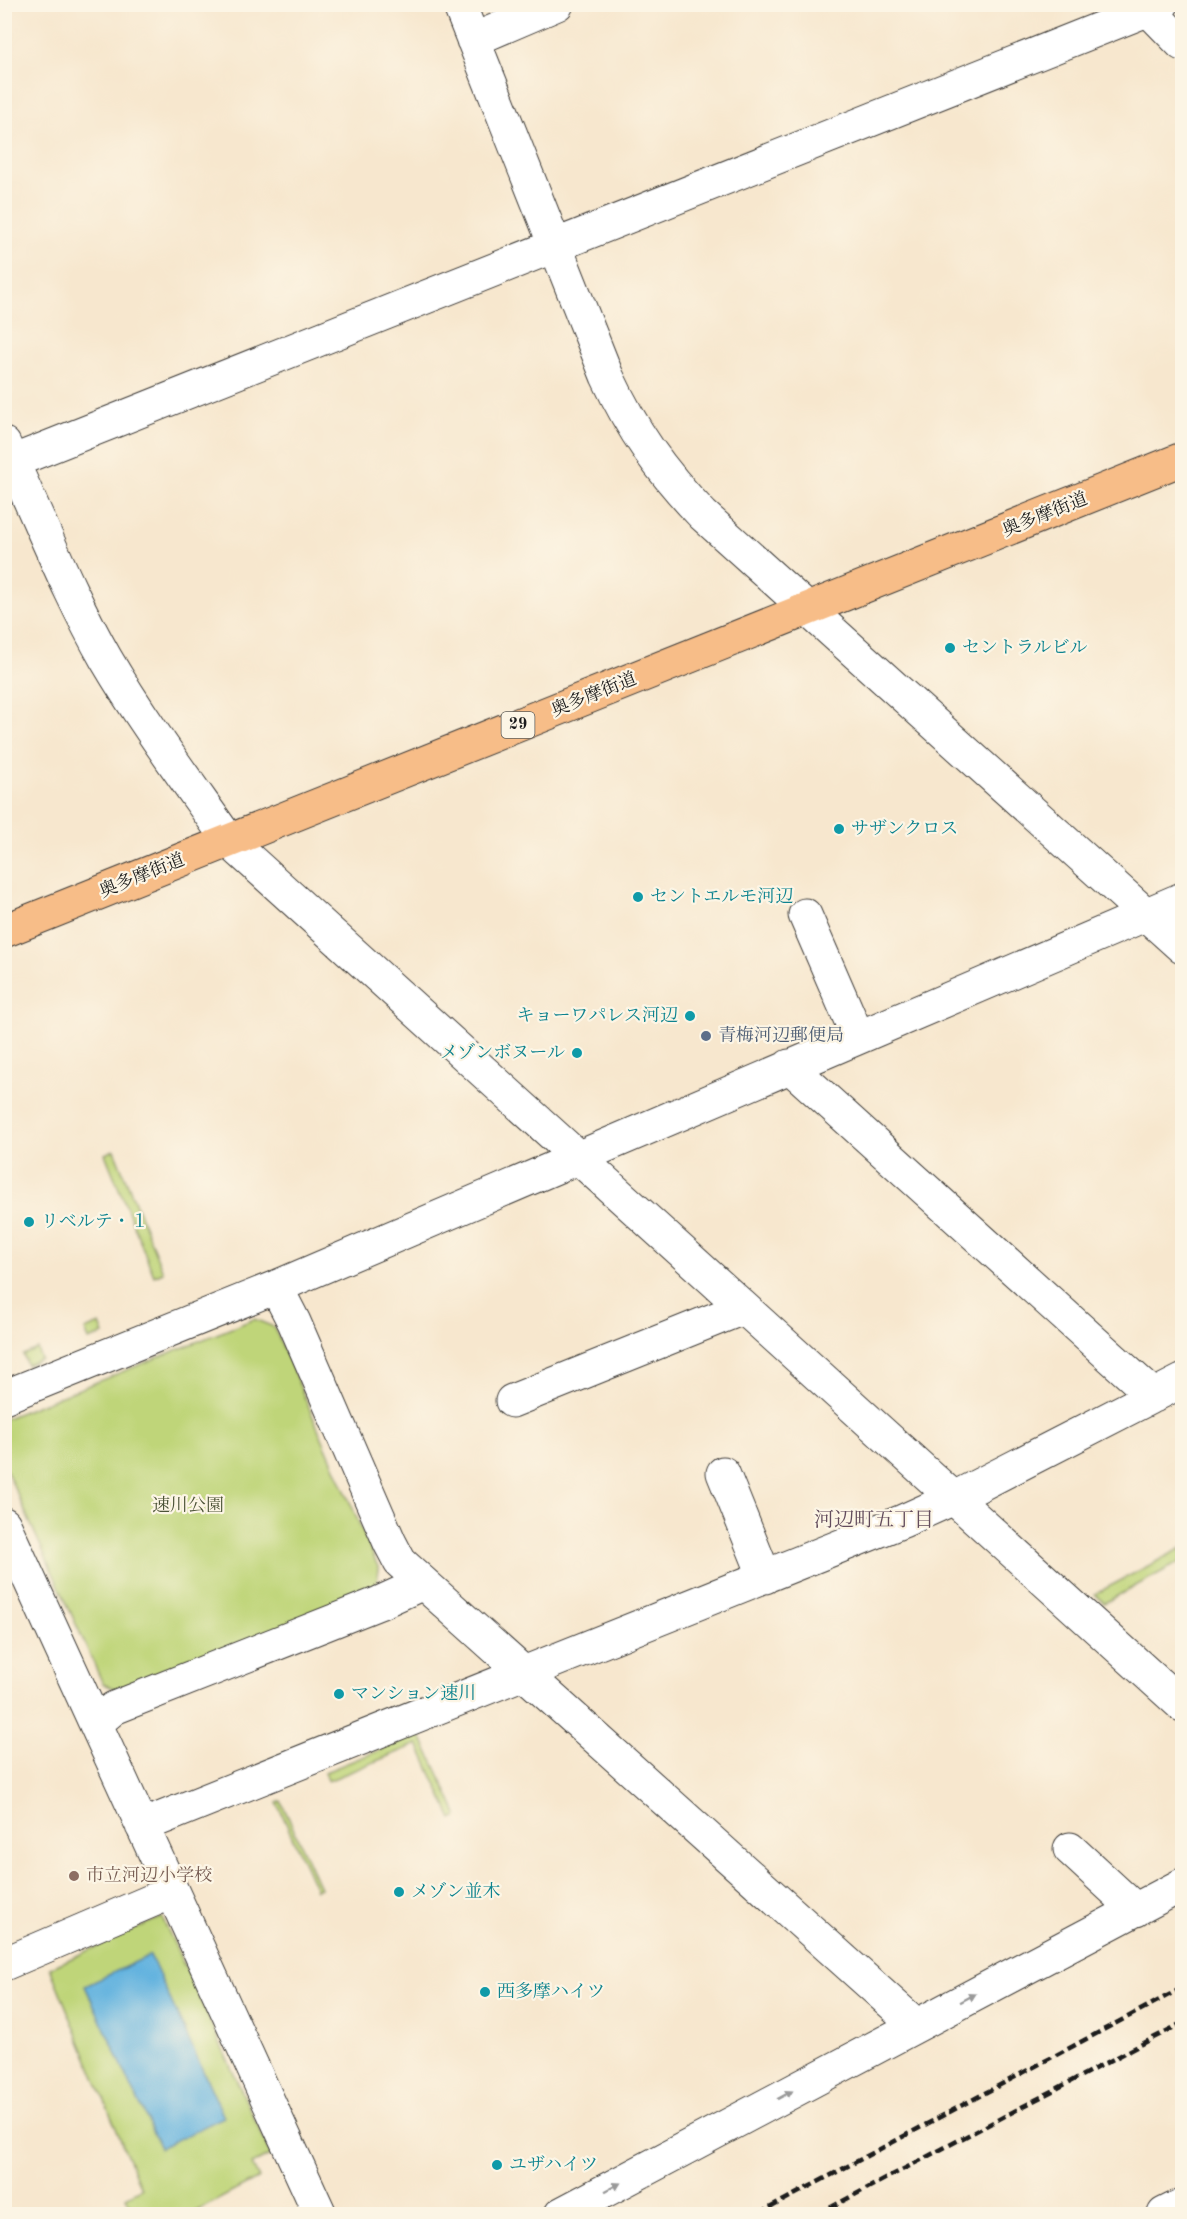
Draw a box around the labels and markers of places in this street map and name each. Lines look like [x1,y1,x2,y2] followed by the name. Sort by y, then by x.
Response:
[962,638,1087,657] place label: セントラルビル
[943,641,957,655] marker: セントラルビル
[851,819,958,838] place label: サザンクロス
[832,822,846,836] marker: サザンクロス
[650,887,793,906] place label: セントエルモ河辺
[631,890,645,904] marker: セントエルモ河辺
[517,1006,678,1025] place label: キョーワパレス河辺
[683,1009,697,1023] marker: キョーワパレス河辺
[718,1025,844,1045] place label: 青梅河辺郵便局
[699,1029,713,1043] marker: 青梅河辺郵便局
[440,1042,565,1062] place label: メゾンボヌール
[570,1046,584,1060] marker: メゾンボヌール
[41,1213,149,1231] place label: リベルテ・１
[22,1215,36,1229] marker: リベルテ・１
[351,1683,476,1703] place label: マンション速川
[332,1687,346,1701] marker: マンション速川
[86,1865,212,1885] place label: 市立河辺小学校
[67,1869,81,1883] marker: 市立河辺小学校
[411,1881,500,1901] place label: メゾン並木
[392,1885,406,1899] marker: メゾン並木
[497,1981,605,2001] place label: 西多摩ハイツ
[478,1985,492,1999] marker: 西多摩ハイツ
[509,2155,598,2174] place label: ユザハイツ
[490,2158,504,2172] marker: ユザハイツ

